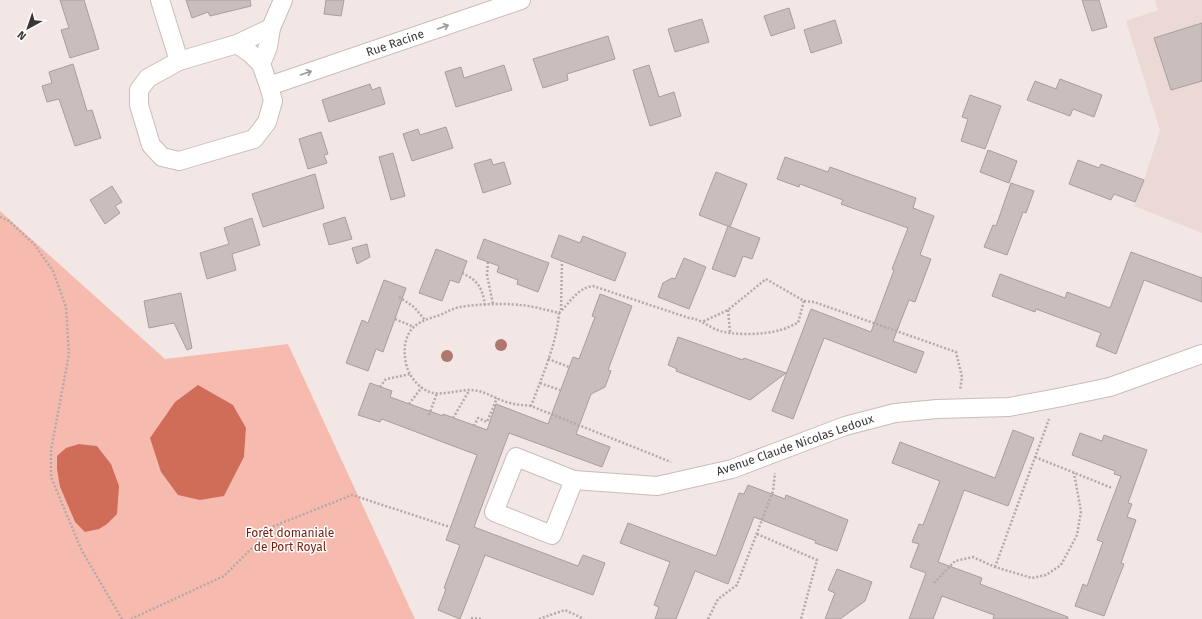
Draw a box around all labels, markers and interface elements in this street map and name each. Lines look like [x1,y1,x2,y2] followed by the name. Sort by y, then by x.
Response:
[8,8,48,48] north arrow
[436,22,448,30] one-way arrow
[364,27,426,59] street label: Rue Racine
[15,28,29,43] text: N
[300,69,313,76] one-way arrow
[715,411,876,479] street label: Avenue Claude Nicolas Ledoux
[246,526,334,554] park label: Forêt domaniale de Port Royal

